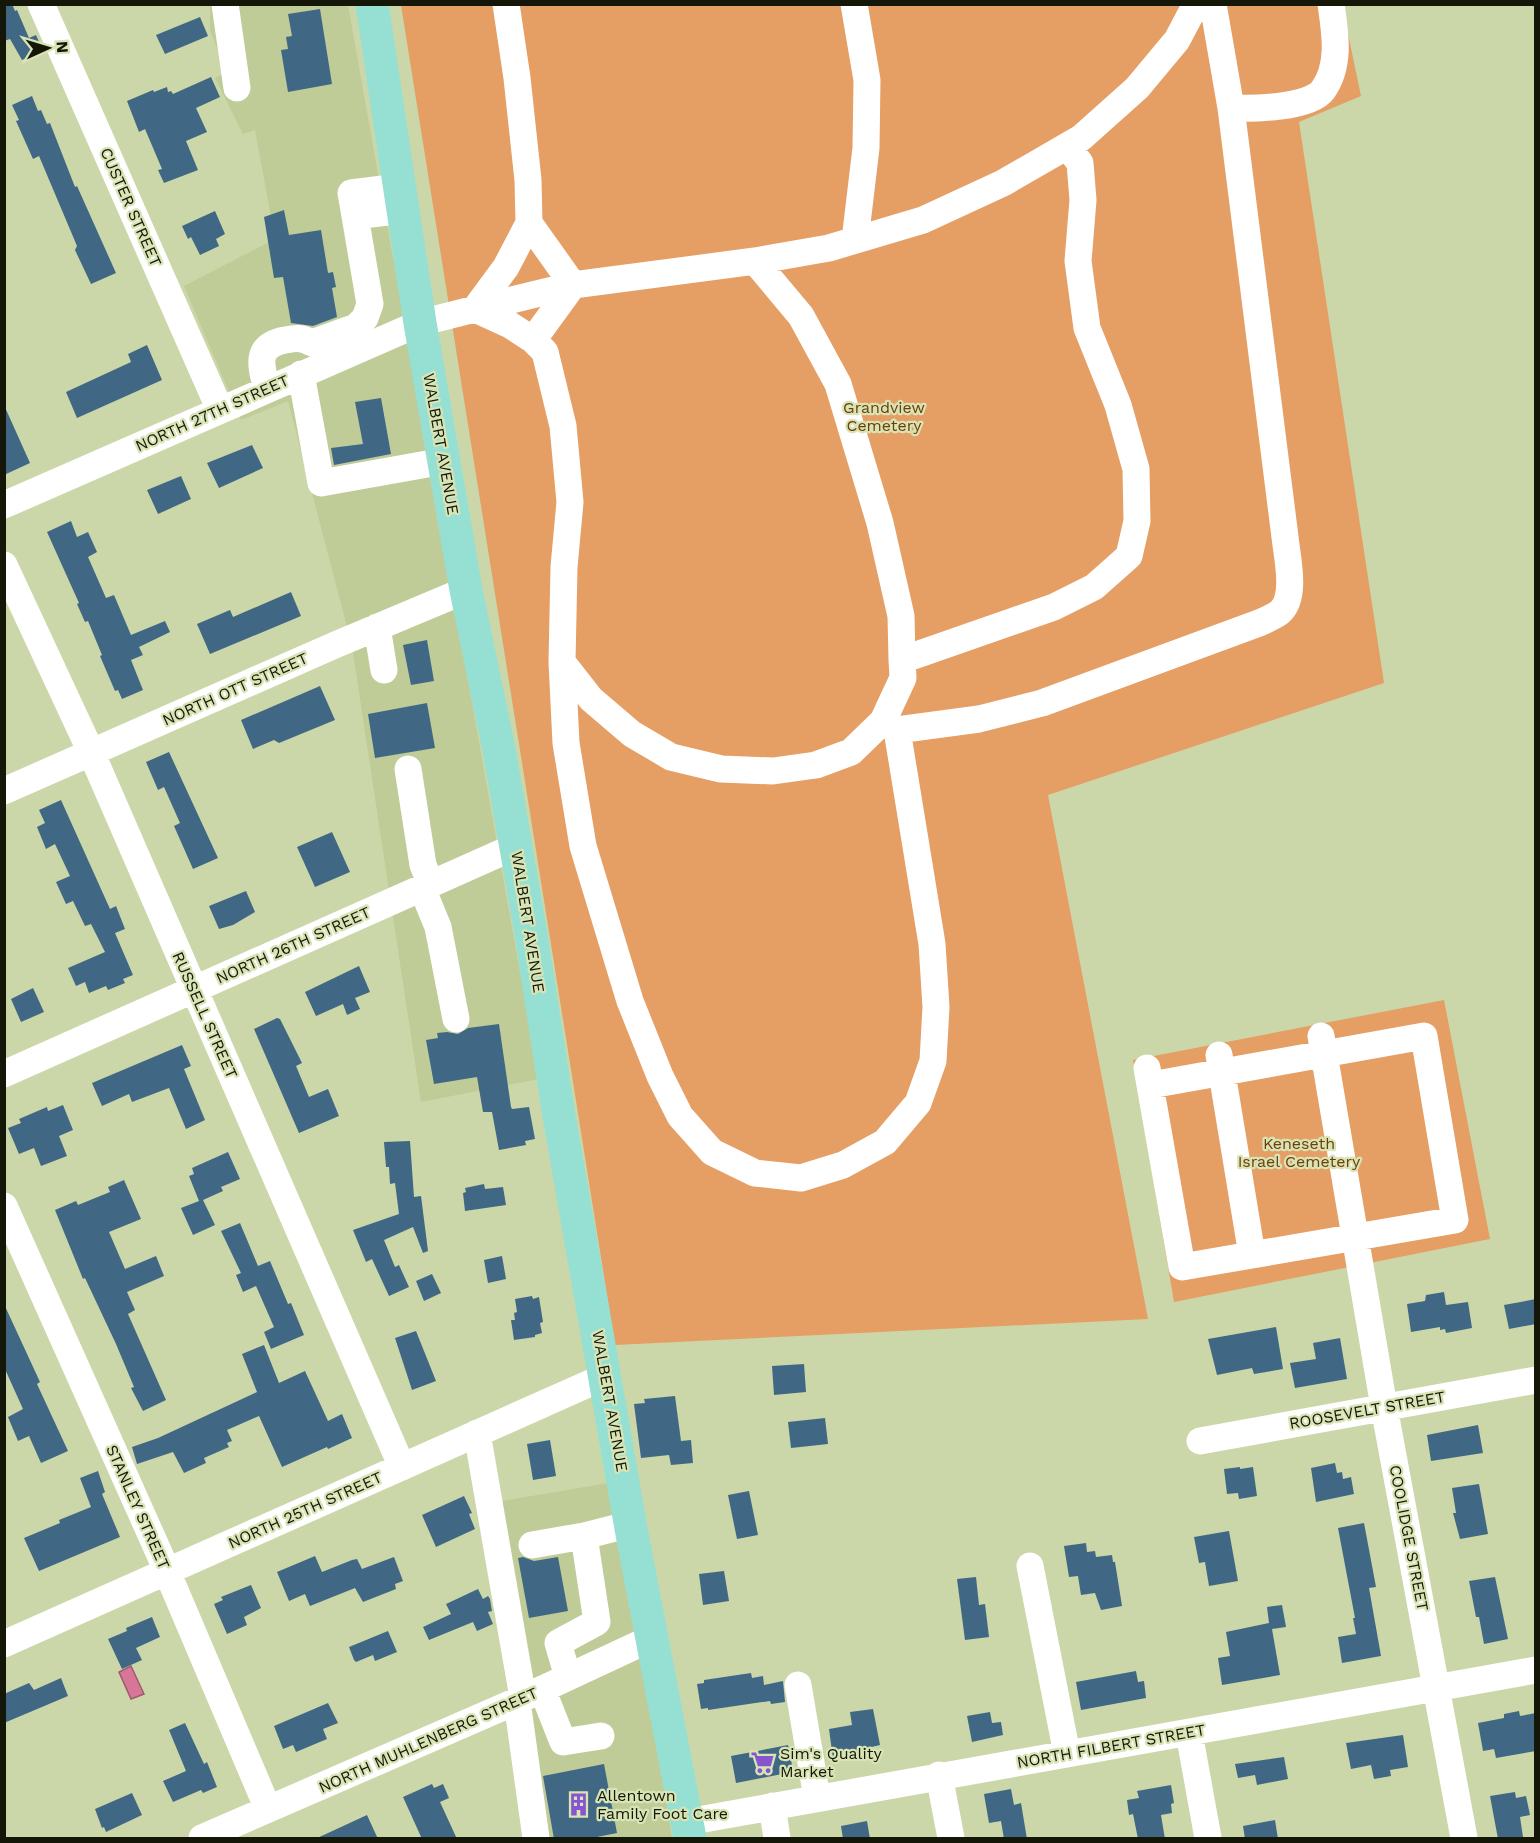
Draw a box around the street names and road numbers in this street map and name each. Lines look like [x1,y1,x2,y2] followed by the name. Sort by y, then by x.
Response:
[96,145,166,270] street label: CUSTER STREET
[132,370,292,455] street label: NORTH 27TH STREET
[419,372,463,516] street label: WALBERT AVENUE
[159,648,311,730] street label: NORTH OTT STREET
[507,850,549,994] street label: WALBERT AVENUE
[213,902,373,988] street label: NORTH 26TH STREET
[168,949,242,1082] street label: RUSSELL STREET
[588,1329,632,1473] street label: WALBERT AVENUE
[1288,1387,1447,1433] street label: ROOSEVELT STREET
[102,1442,174,1572] street label: STANLEY STREET
[1386,1463,1433,1613] street label: COOLIDGE STREET
[225,1467,385,1553] street label: NORTH 25TH STREET
[316,1683,541,1797] street label: NORTH MUHLENBERG STREET
[1015,1720,1207,1772] street label: NORTH FILBERT STREET

